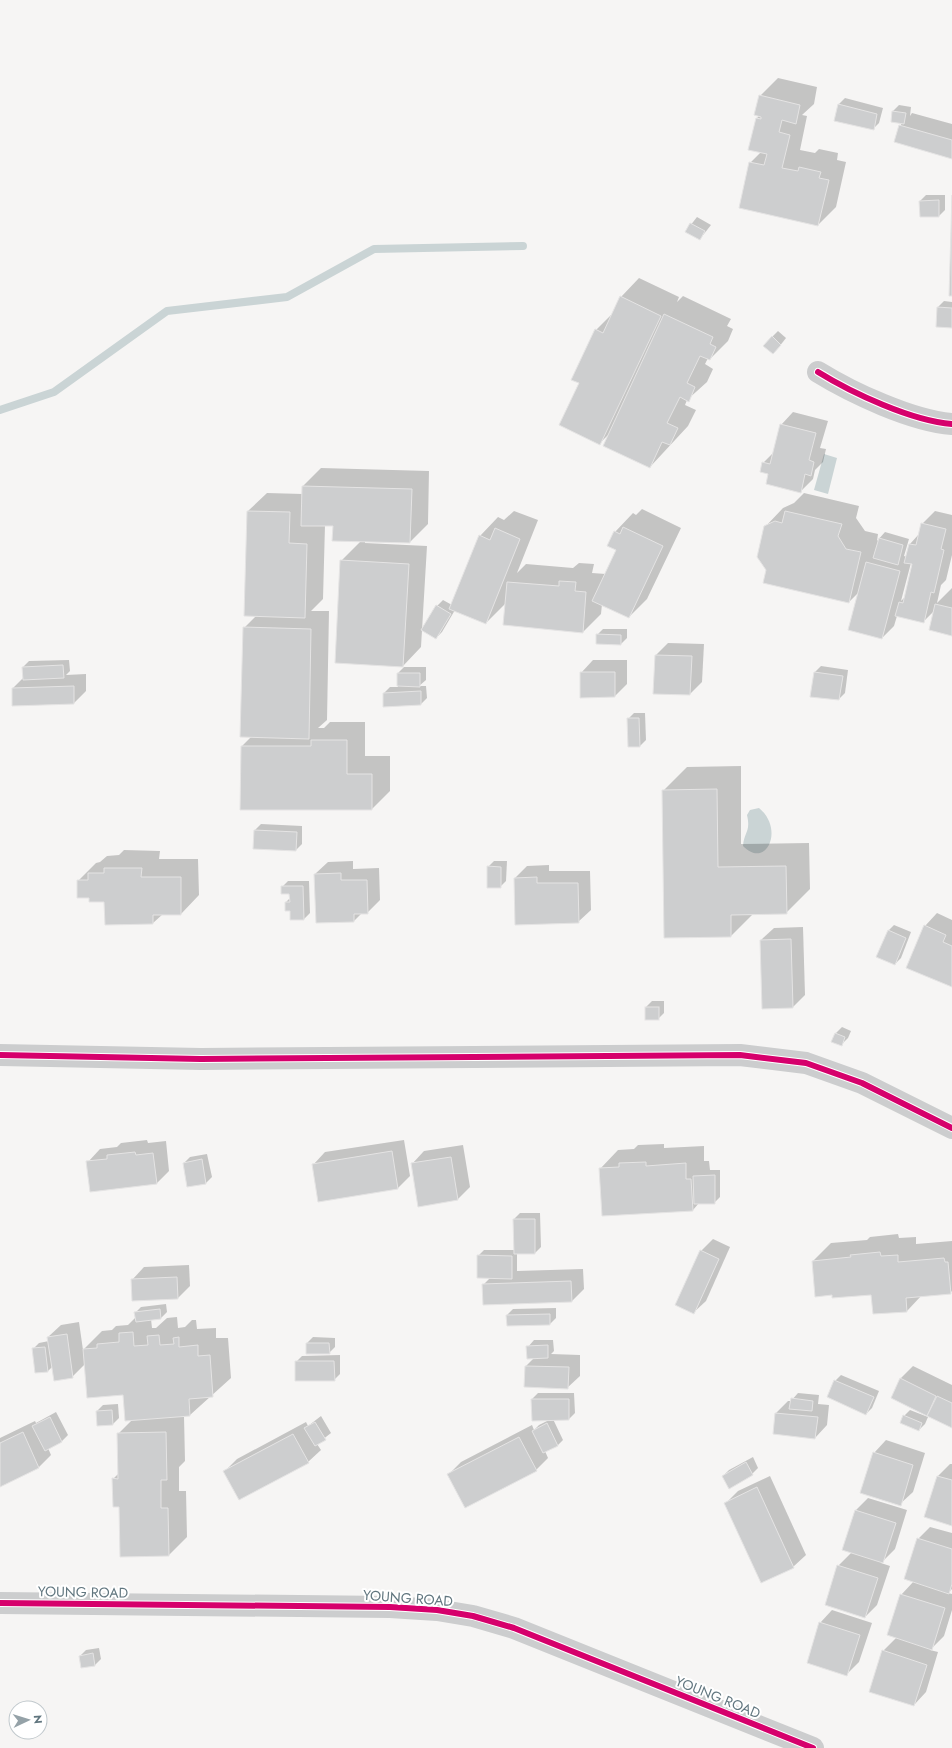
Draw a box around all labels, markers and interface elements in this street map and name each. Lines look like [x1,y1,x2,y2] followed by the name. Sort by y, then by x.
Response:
[38,1581,128,1603] street label: YOUNG ROAD
[362,1585,454,1611] street label: YOUNG ROAD
[672,1671,764,1723] street label: YOUNG ROAD
[8,1700,48,1740] north arrow
[30,1714,46,1724] text: N

